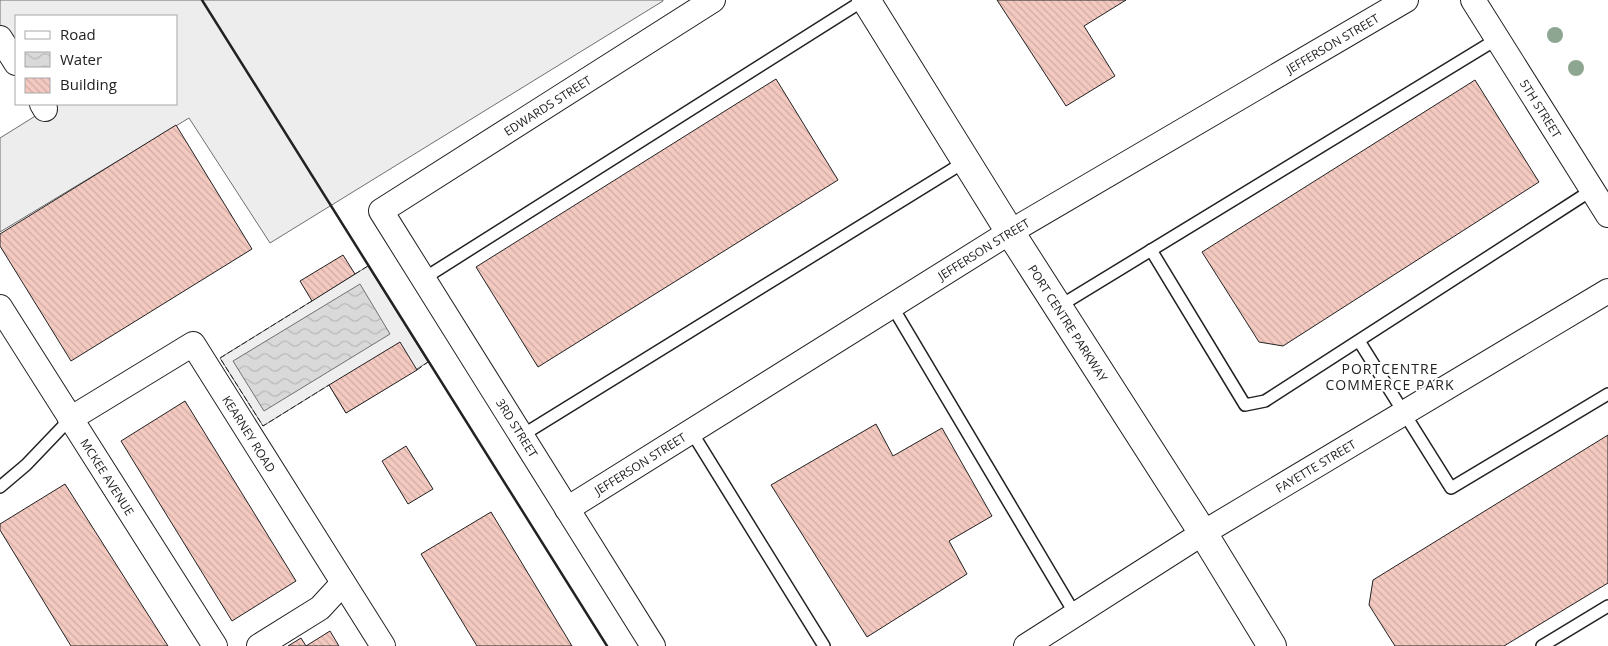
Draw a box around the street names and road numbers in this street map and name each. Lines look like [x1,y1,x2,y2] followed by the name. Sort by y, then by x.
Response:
[1282,9,1382,78] street label: JEFFERSON STREET
[500,71,595,139] street label: EDWARDS STREET
[1516,76,1566,141] street label: 5TH STREET
[933,214,1033,284] street label: JEFFERSON STREET
[1024,261,1112,385] street label: PORT CENTRE PARKWAY
[219,392,280,475] street label: KEARNEY ROAD
[492,395,542,461] street label: 3RD STREET
[590,428,689,499] street label: JEFFERSON STREET
[77,435,138,518] street label: MCKEE AVENUE
[1272,435,1359,496] street label: FAYETTE STREET

